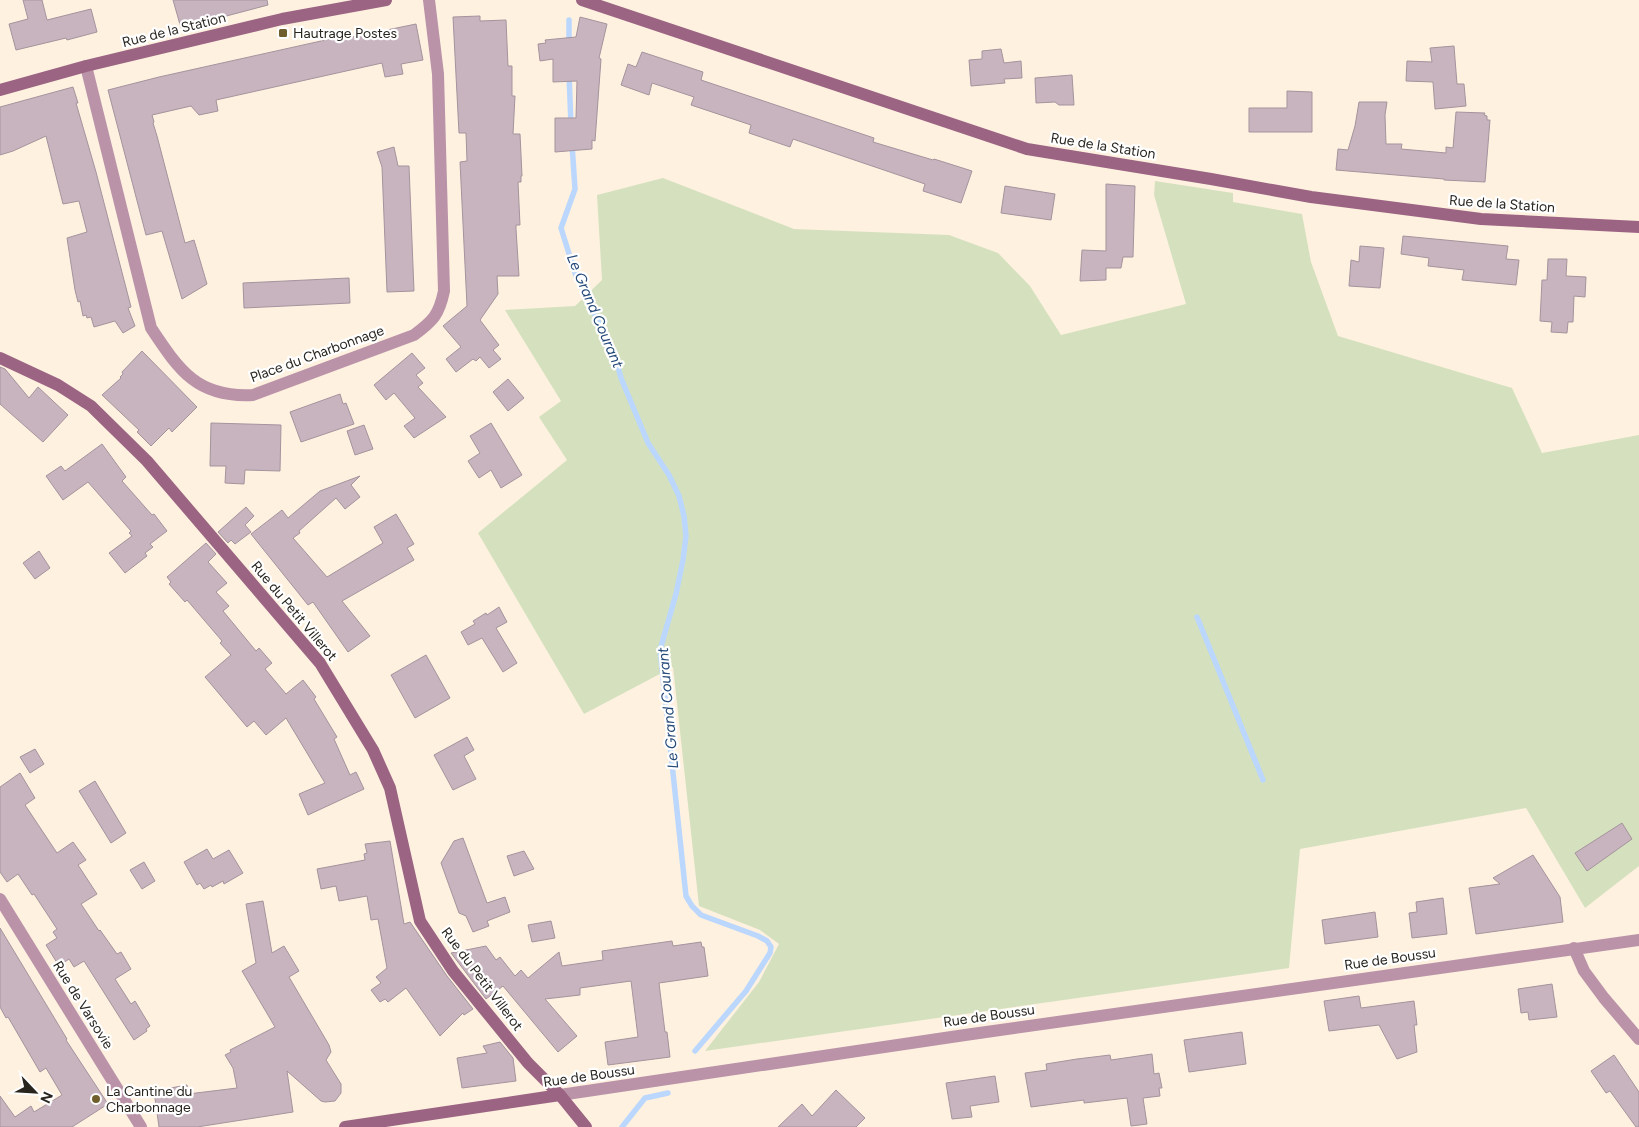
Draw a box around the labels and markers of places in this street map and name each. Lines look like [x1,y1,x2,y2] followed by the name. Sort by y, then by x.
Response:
[293,25,397,42] place label: Hautrage Postes
[277,27,289,39] marker: Hautrage Postes
[106,1083,192,1116] place label: La Cantine du Charbonnage
[90,1093,102,1105] marker: La Cantine du Charbonnage

